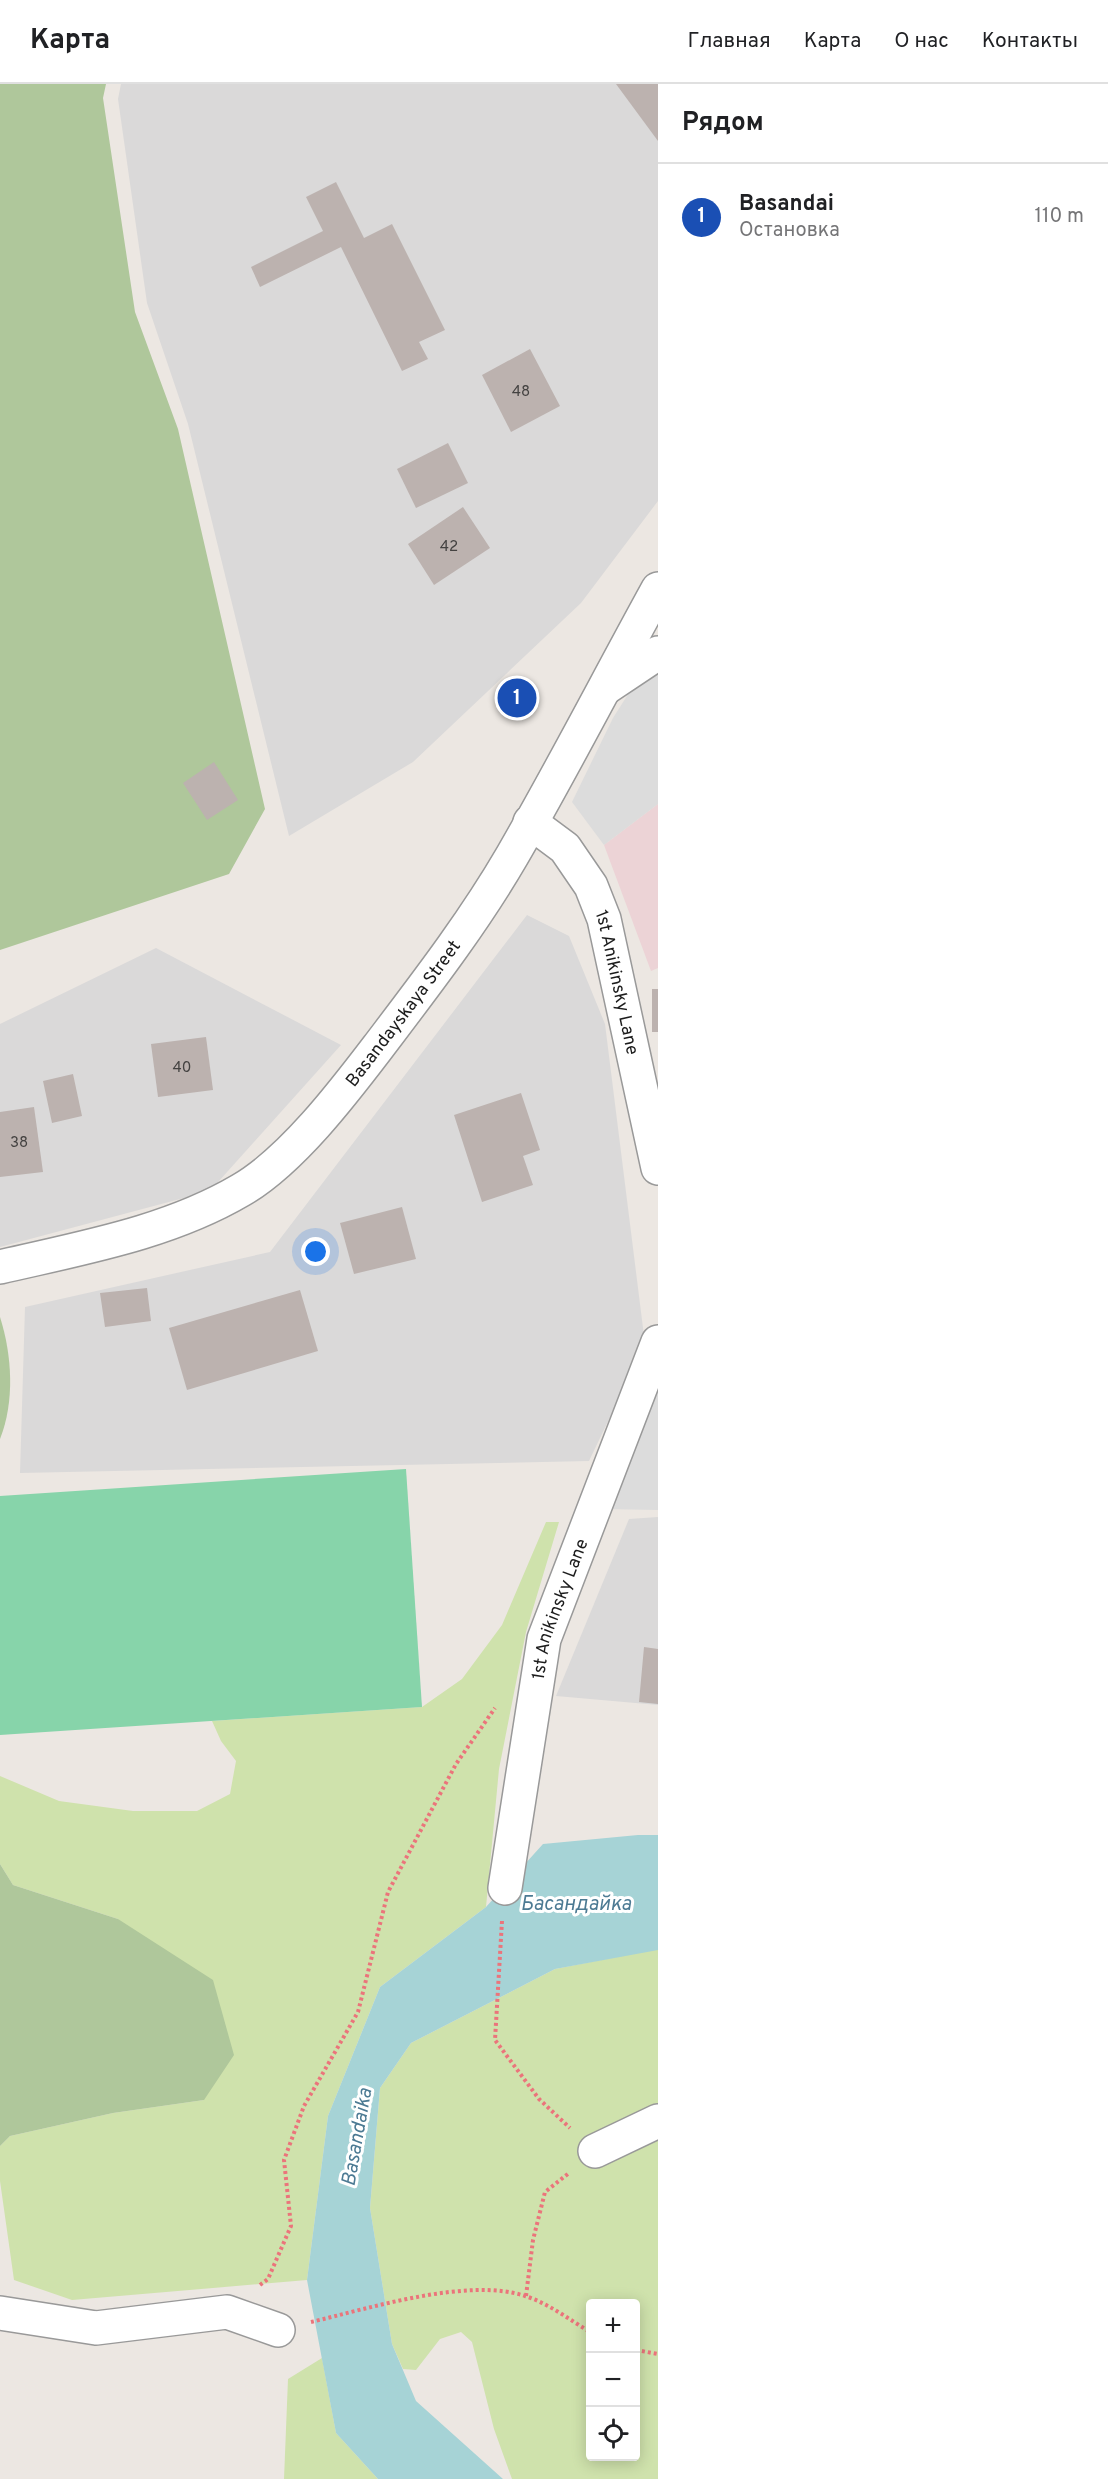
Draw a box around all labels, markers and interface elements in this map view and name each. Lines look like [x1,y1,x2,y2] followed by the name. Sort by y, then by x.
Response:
[30,23,110,59] text: Карта
[687,28,771,55] text: Главная
[804,28,861,55] text: Карта
[894,28,949,55] text: О нас
[982,28,1078,55] text: Контакты
[682,107,764,140] text: Рядом
[739,191,834,218] text: Basandai
[698,204,706,230] text: 1
[1035,204,1084,230] text: 110 m
[739,218,840,244] text: Остановка
[512,383,530,402] house number: 48
[440,538,458,557] house number: 42
[498,676,536,720] pin: 1
[589,907,643,1057] street label: 1st Anikinsky Lane
[341,936,467,1092] street label: Basandayskaya Street
[173,1059,191,1078] house number: 40
[10,1134,28,1153] house number: 38
[301,1237,330,1266] your location
[528,1536,594,1681] street label: 1st Anikinsky Lane
[521,1892,632,1918] water label: Басандайка
[337,2086,379,2188] water label: Basandaika
[586,2299,640,2461] map controls
[586,2299,640,2353] button: +
[586,2353,640,2407] button: −
[586,2407,640,2461] button: locate

